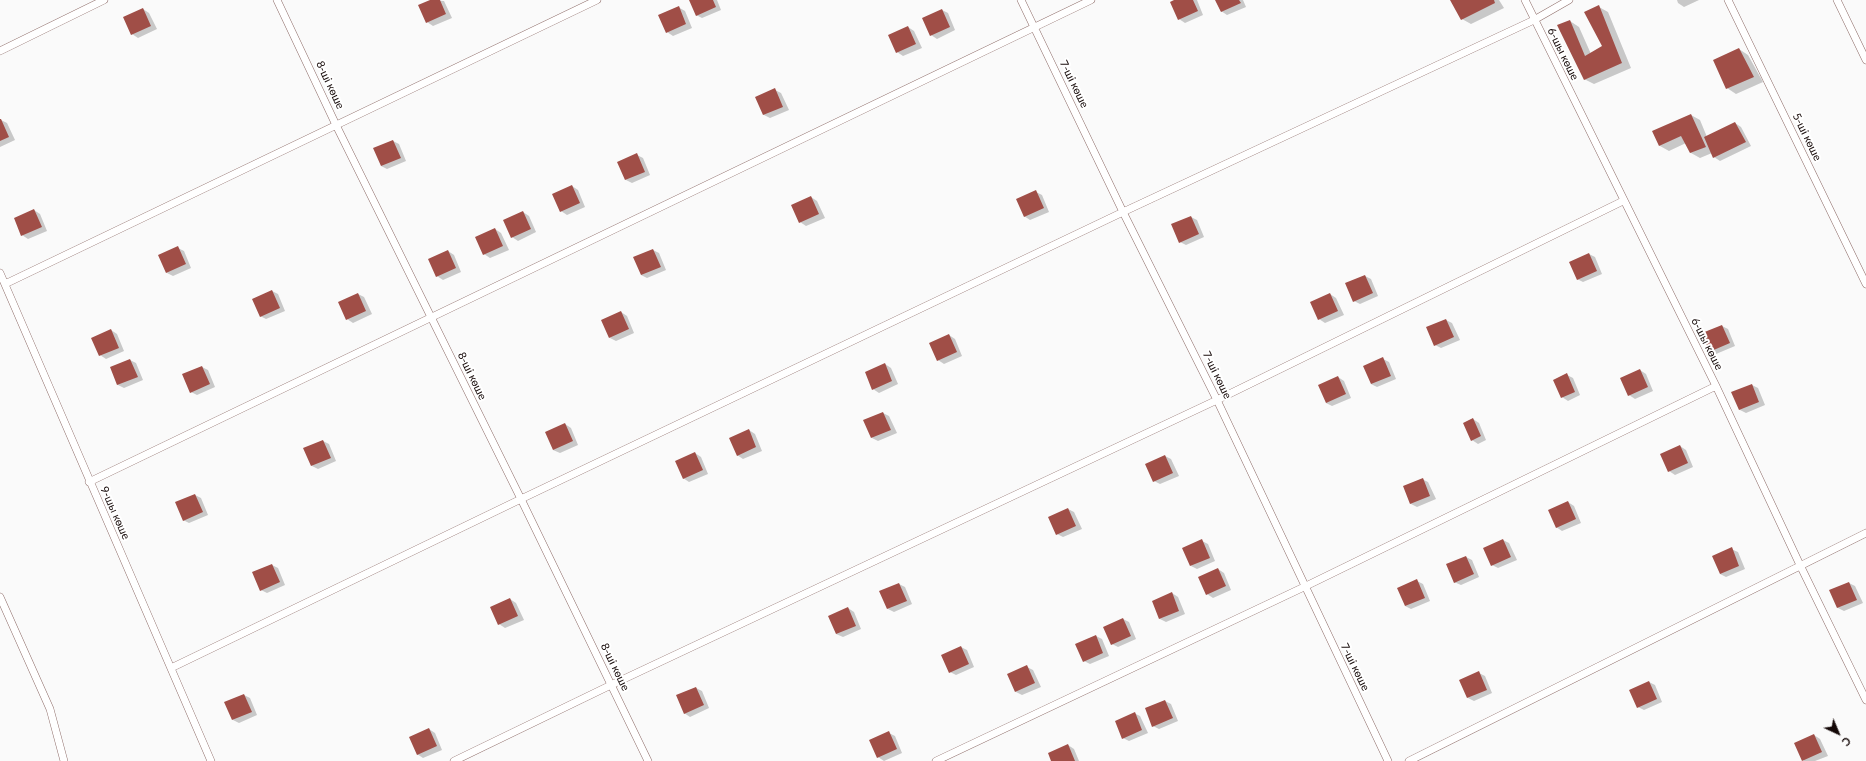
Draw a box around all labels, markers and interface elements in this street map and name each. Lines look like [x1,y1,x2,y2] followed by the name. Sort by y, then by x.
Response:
[1545,26,1581,82] street label: 6-шы көше
[1057,58,1091,110] street label: 7-ші көше
[313,59,347,111] street label: 8-ші көше
[1790,111,1824,163] street label: 5-ші көше
[1688,316,1726,372] street label: 6-шы көше
[1200,349,1234,401] street label: 7-ші көше
[455,350,489,402] street label: 8-ші көше
[97,484,133,542] street label: 9-шы көше
[598,641,632,693] street label: 8-ші көше
[1338,641,1372,693] street label: 7-ші көше
[1818,713,1858,753] north arrow
[1840,735,1854,749] text: С

